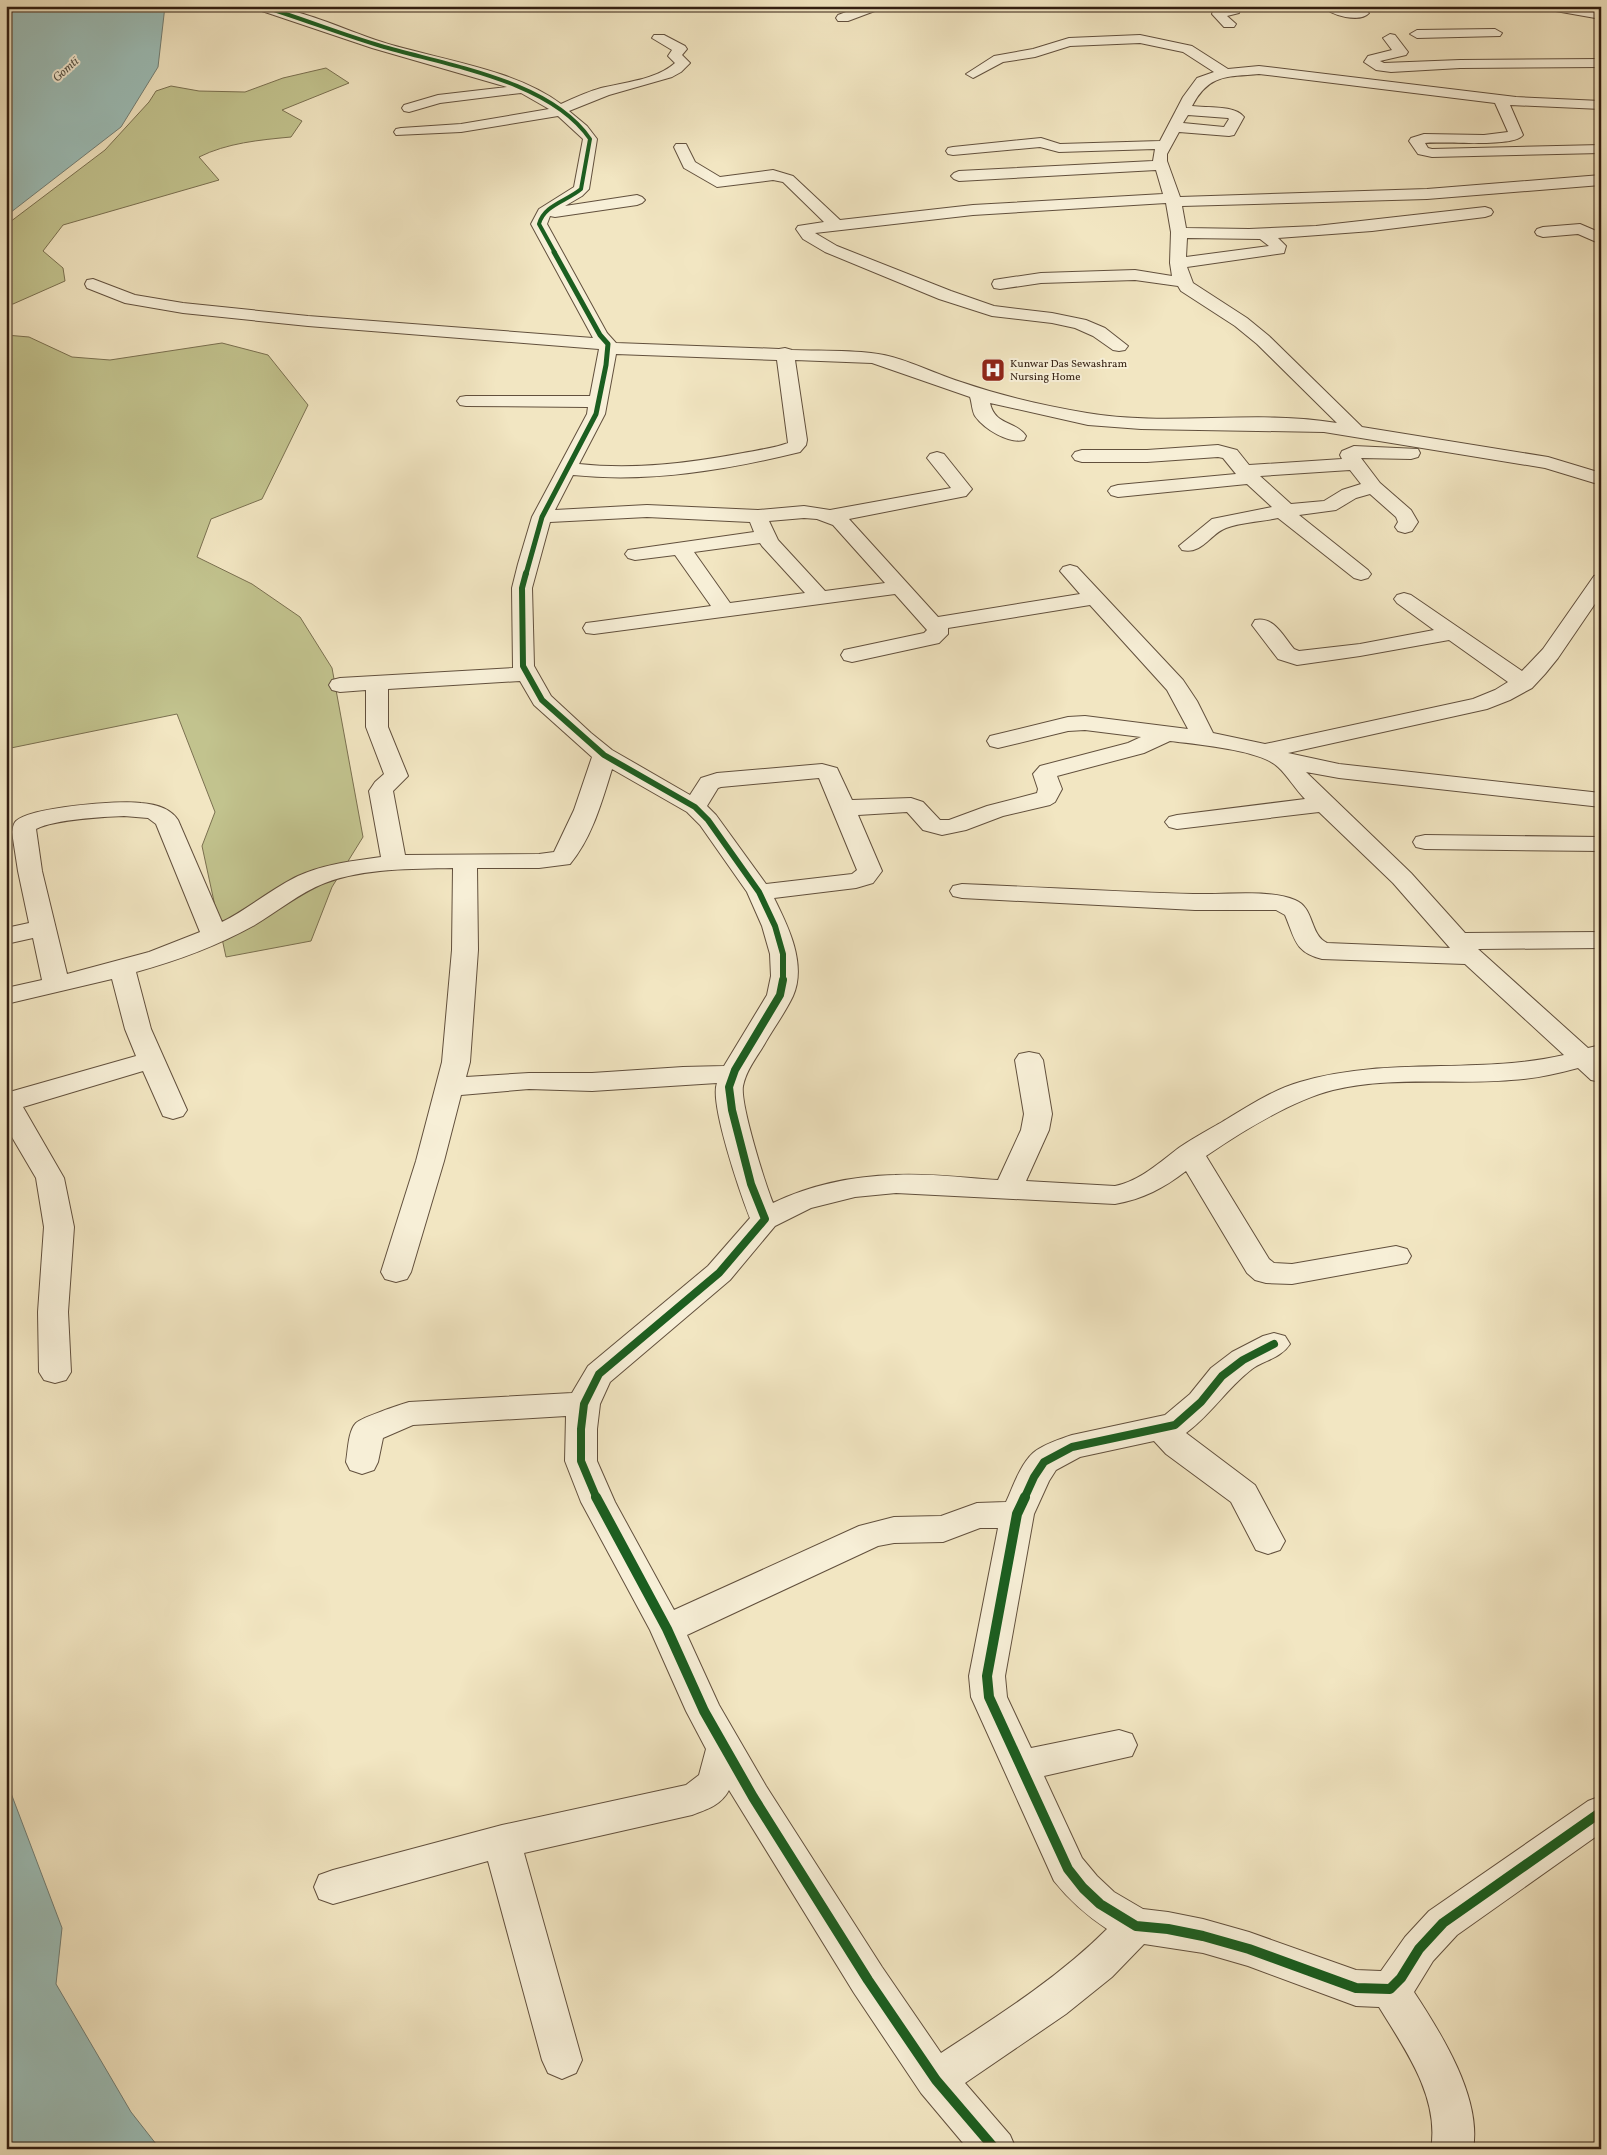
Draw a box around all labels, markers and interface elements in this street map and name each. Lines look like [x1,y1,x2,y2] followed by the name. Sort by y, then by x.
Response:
[50,53,83,86] water label: Gomtī
[980,357,1006,383] hospital icon: Kunwar Das Sewashram Nursing Home
[1010,357,1128,385] place label: Kunwar Das Sewashram Nursing Home

